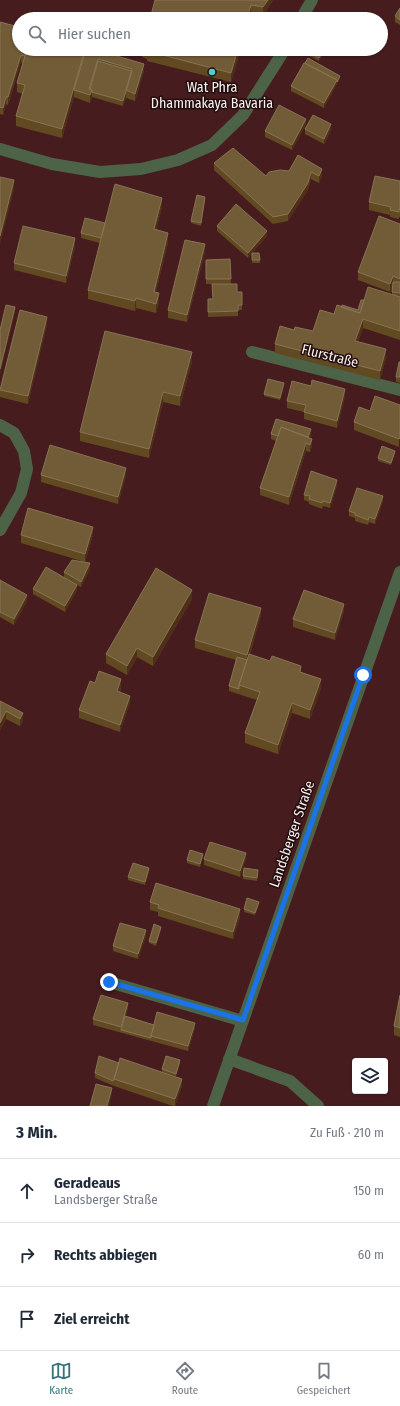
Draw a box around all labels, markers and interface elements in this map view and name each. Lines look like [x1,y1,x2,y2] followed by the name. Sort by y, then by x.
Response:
[12,12,388,56] search box
[26,23,48,45] icon: search
[58,25,131,43] text: Hier suchen
[207,67,217,77] marker: Wat Phra Dhammakaya Bavaria
[151,79,273,112] place label: Wat Phra Dhammakaya Bavaria
[300,341,360,371] street label: Flurstraße
[354,666,372,684] route start
[266,778,318,890] street label: Landsberger Straße
[100,973,118,991] route end
[352,1058,388,1094] map controls
[352,1058,388,1094] button: layers
[16,1122,57,1143] text: 3 Min.
[310,1125,384,1140] text: Zu Fuß · 210 m
[54,1174,120,1192] text: Geradeaus
[16,1180,38,1202] icon: ahead
[353,1183,384,1198] text: 150 m
[54,1192,158,1207] text: Landsberger Straße
[16,1244,38,1266] icon: right
[54,1246,157,1264] text: Rechts abbiegen
[358,1247,384,1262] text: 60 m
[16,1308,38,1330] icon: arrive
[54,1310,129,1328] text: Ziel erreicht
[49,1360,73,1397] tab: Karte
[172,1360,198,1397] tab: Route
[297,1360,351,1397] tab: Gespeichert

